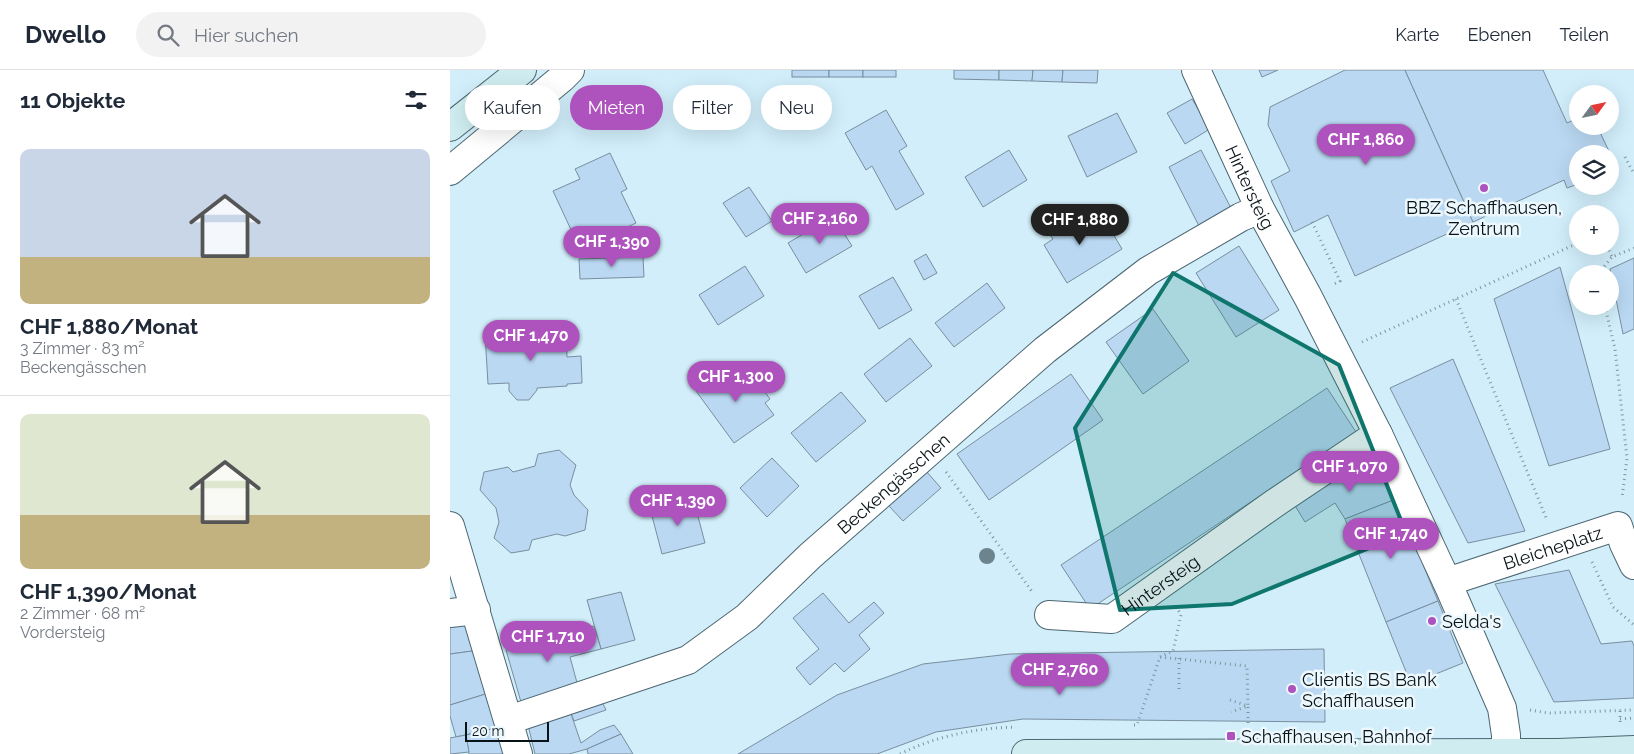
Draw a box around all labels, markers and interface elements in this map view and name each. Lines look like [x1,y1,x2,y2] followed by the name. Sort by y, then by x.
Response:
[136,12,486,57] search box
[25,20,106,49] text: Dwello
[154,21,182,49] icon: search
[194,24,299,46] text: Hier suchen
[1395,24,1439,45] text: Karte
[1467,24,1532,45] text: Ebenen
[1560,24,1609,45] text: Teilen
[465,85,560,130] chip: Kaufen
[570,85,663,130] chip: Mieten
[673,85,751,130] chip: Filter
[761,85,832,130] chip: Neu
[1569,85,1619,135] north arrow
[1569,85,1619,315] map controls
[402,86,430,114] icon: filters
[20,88,125,113] text: 11 Objekte
[1309,124,1423,166] pin: CHF 1,860
[1328,130,1404,149] text: CHF 1,860
[1221,142,1279,233] street label: Hintersteig
[1569,145,1619,195] button: layers
[180,181,270,271] icon: home
[1478,182,1490,194] marker: BBZ Schaffhausen, Zentrum
[1406,197,1562,239] place label: BBZ Schaffhausen, Zentrum
[763,202,877,245] pin: CHF 2,160
[1023,204,1137,246] pin: CHF 1,880
[1569,205,1619,255] button: +
[782,209,858,228] text: CHF 2,160
[1042,210,1118,229] text: CHF 1,880
[555,226,669,268] pin: CHF 1,390
[574,232,650,251] text: CHF 1,390
[1569,265,1619,315] button: −
[20,314,198,339] text: CHF 1,880/Monat
[474,320,588,362] pin: CHF 1,470
[493,326,569,345] text: CHF 1,470
[20,339,144,358] text: 3 Zimmer · 83 m²
[20,358,147,377] text: Beckengässchen
[679,360,793,403] pin: CHF 1,300
[698,367,774,386] text: CHF 1,300
[833,428,954,538] street label: Beckengässchen
[180,447,270,537] icon: home
[1293,450,1407,493] pin: CHF 1,070
[1312,457,1388,476] text: CHF 1,070
[621,484,735,527] pin: CHF 1,390
[640,491,716,510] text: CHF 1,390
[1334,518,1448,560] pin: CHF 1,740
[1500,521,1605,573] street label: Bleicheplatz
[1354,524,1428,543] text: CHF 1,740
[1117,550,1203,620] street label: Hintersteig
[20,579,197,604] text: CHF 1,390/Monat
[20,604,145,623] text: 2 Zimmer · 68 m²
[1442,611,1502,632] place label: Selda's
[1426,615,1438,627] marker: Selda's
[491,620,605,663] pin: CHF 1,710
[20,623,105,642] text: Vordersteig
[511,627,585,646] text: CHF 1,710
[1003,654,1117,696] pin: CHF 2,760
[1022,660,1098,679] text: CHF 2,760
[1302,669,1437,711] place label: Clientis BS Bank Schaffhausen
[1286,683,1298,695] marker: Clientis BS Bank Schaffhausen
[465,719,549,742] scale bar
[472,723,504,739] text: 20 m
[1241,726,1433,747] place label: Schaffhausen, Bahnhof
[1225,730,1237,742] marker: Schaffhausen, Bahnhof

